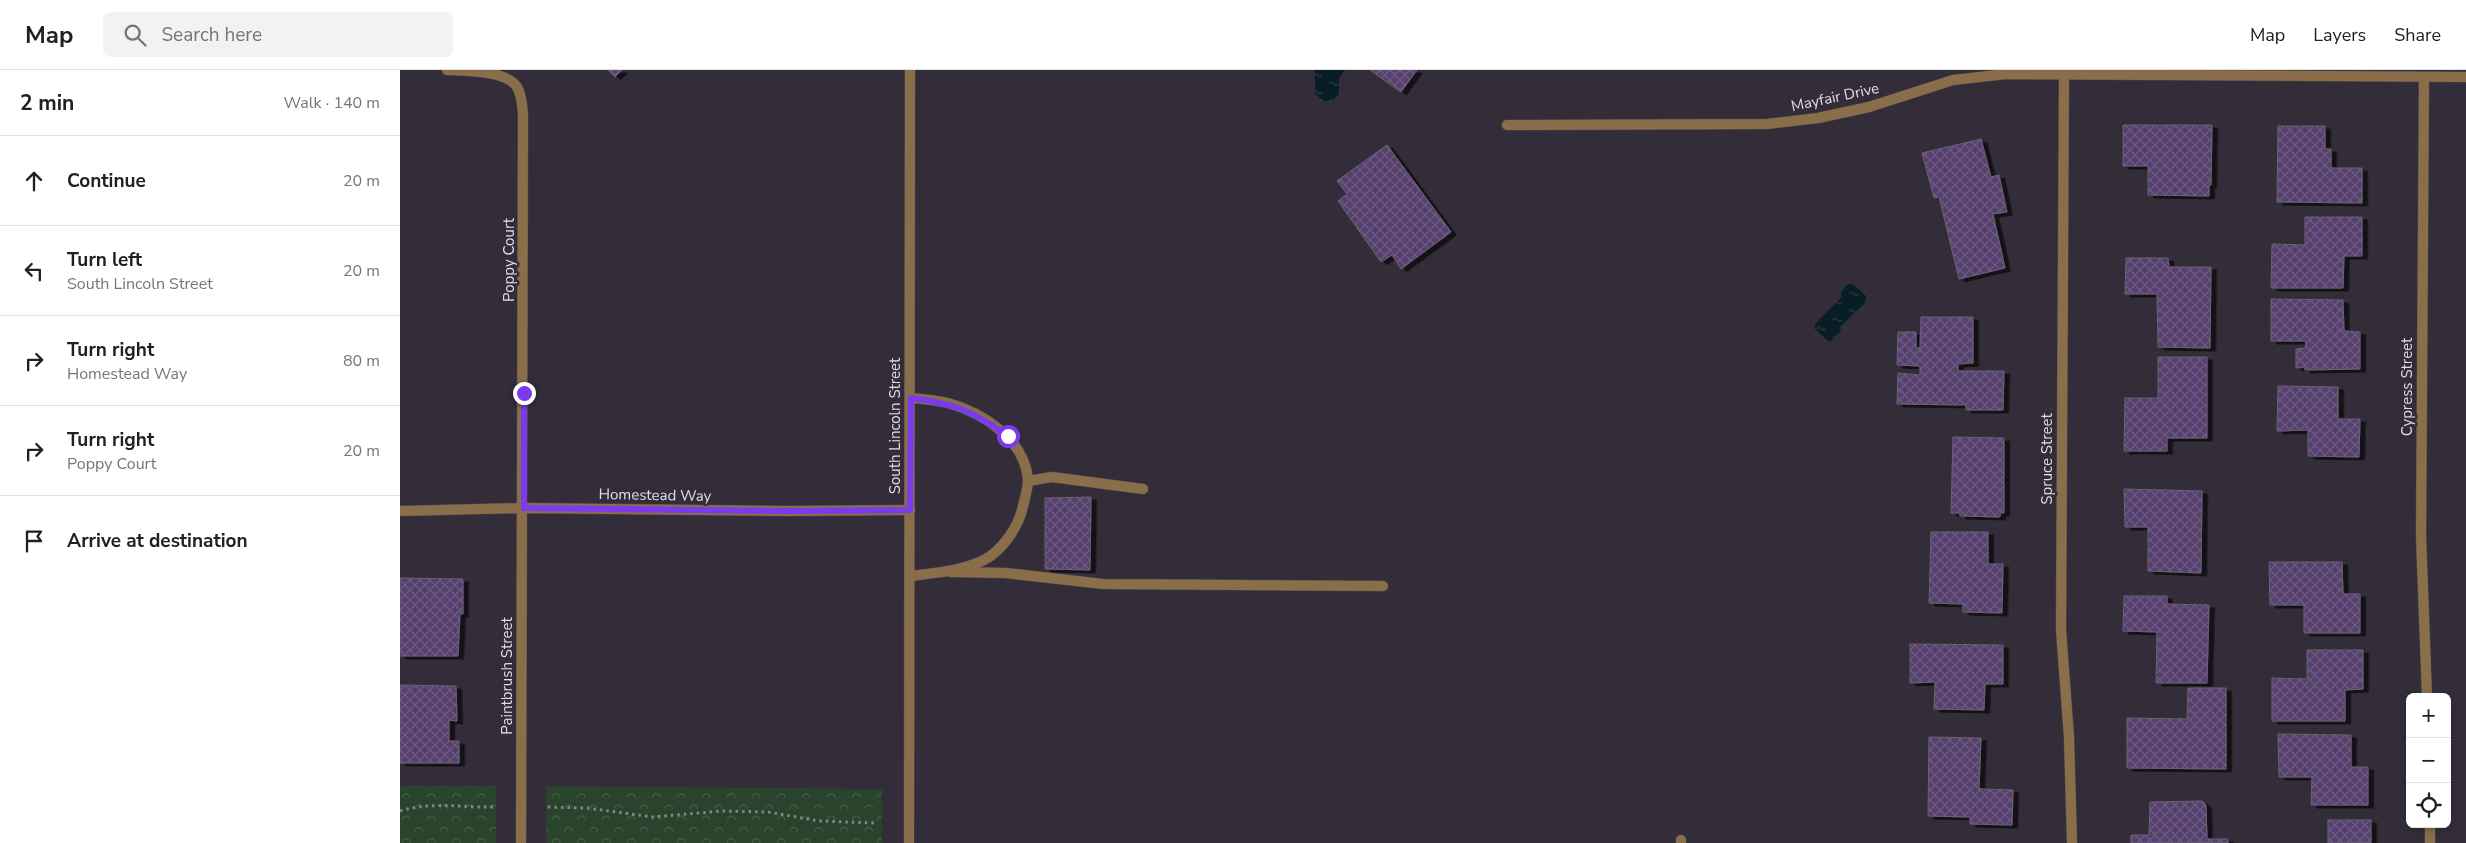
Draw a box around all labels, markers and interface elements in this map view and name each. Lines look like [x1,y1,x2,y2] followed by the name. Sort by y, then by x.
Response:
[103,12,453,57] search box
[25,19,73,51] text: Map
[121,21,149,49] icon: search
[161,22,262,48] text: Search here
[2250,23,2285,47] text: Map
[2313,23,2366,47] text: Layers
[2394,23,2441,47] text: Share
[1789,78,1881,116] street label: Mayfair Drive
[20,89,74,117] text: 2 min
[284,92,380,114] text: Walk · 140 m
[20,167,48,195] icon: ahead
[67,168,146,194] text: Continue
[343,170,380,192] text: 20 m
[499,217,519,302] street label: Poppy Court
[67,247,142,273] text: Turn left
[20,257,48,285] icon: left
[343,260,380,282] text: 20 m
[67,273,213,295] text: South Lincoln Street
[67,337,154,363] text: Turn right
[2397,337,2417,436] street label: Cypress Street
[20,347,48,375] icon: right
[343,350,380,372] text: 80 m
[885,357,905,494] street label: South Lincoln Street
[67,363,187,385] text: Homestead Way
[513,382,536,405] route end
[2037,413,2057,505] street label: Spruce Street
[997,425,1020,448] route start
[67,427,154,453] text: Turn right
[20,437,48,465] icon: right
[343,440,380,462] text: 20 m
[67,453,156,475] text: Poppy Court
[598,484,712,506] street label: Homestead Way
[20,527,48,555] icon: arrive
[67,528,248,554] text: Arrive at destination
[497,617,517,735] street label: Paintbrush Street
[2406,693,2451,828] map controls
[2406,693,2451,738] button: +
[2406,738,2451,783] button: −
[2406,783,2451,828] button: locate

